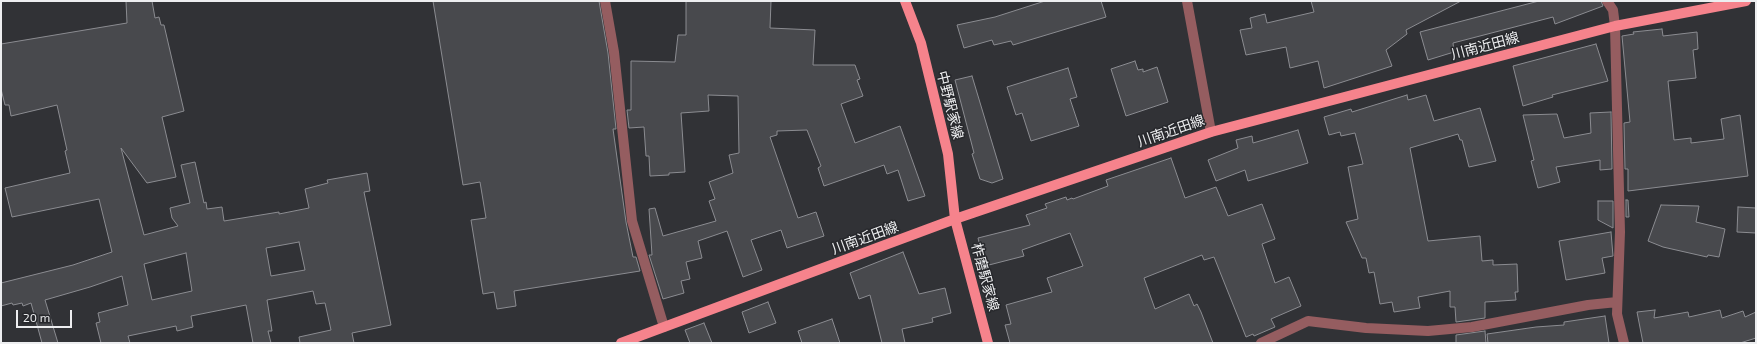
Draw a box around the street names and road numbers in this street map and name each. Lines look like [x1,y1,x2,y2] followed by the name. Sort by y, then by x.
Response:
[1449,29,1521,63] street label: 川南近田線
[933,69,967,141] street label: 中野駅家線
[1135,112,1207,150] street label: 川南近田線
[829,218,901,258] street label: 川南近田線
[968,241,1002,313] street label: 柞磨駅家線

